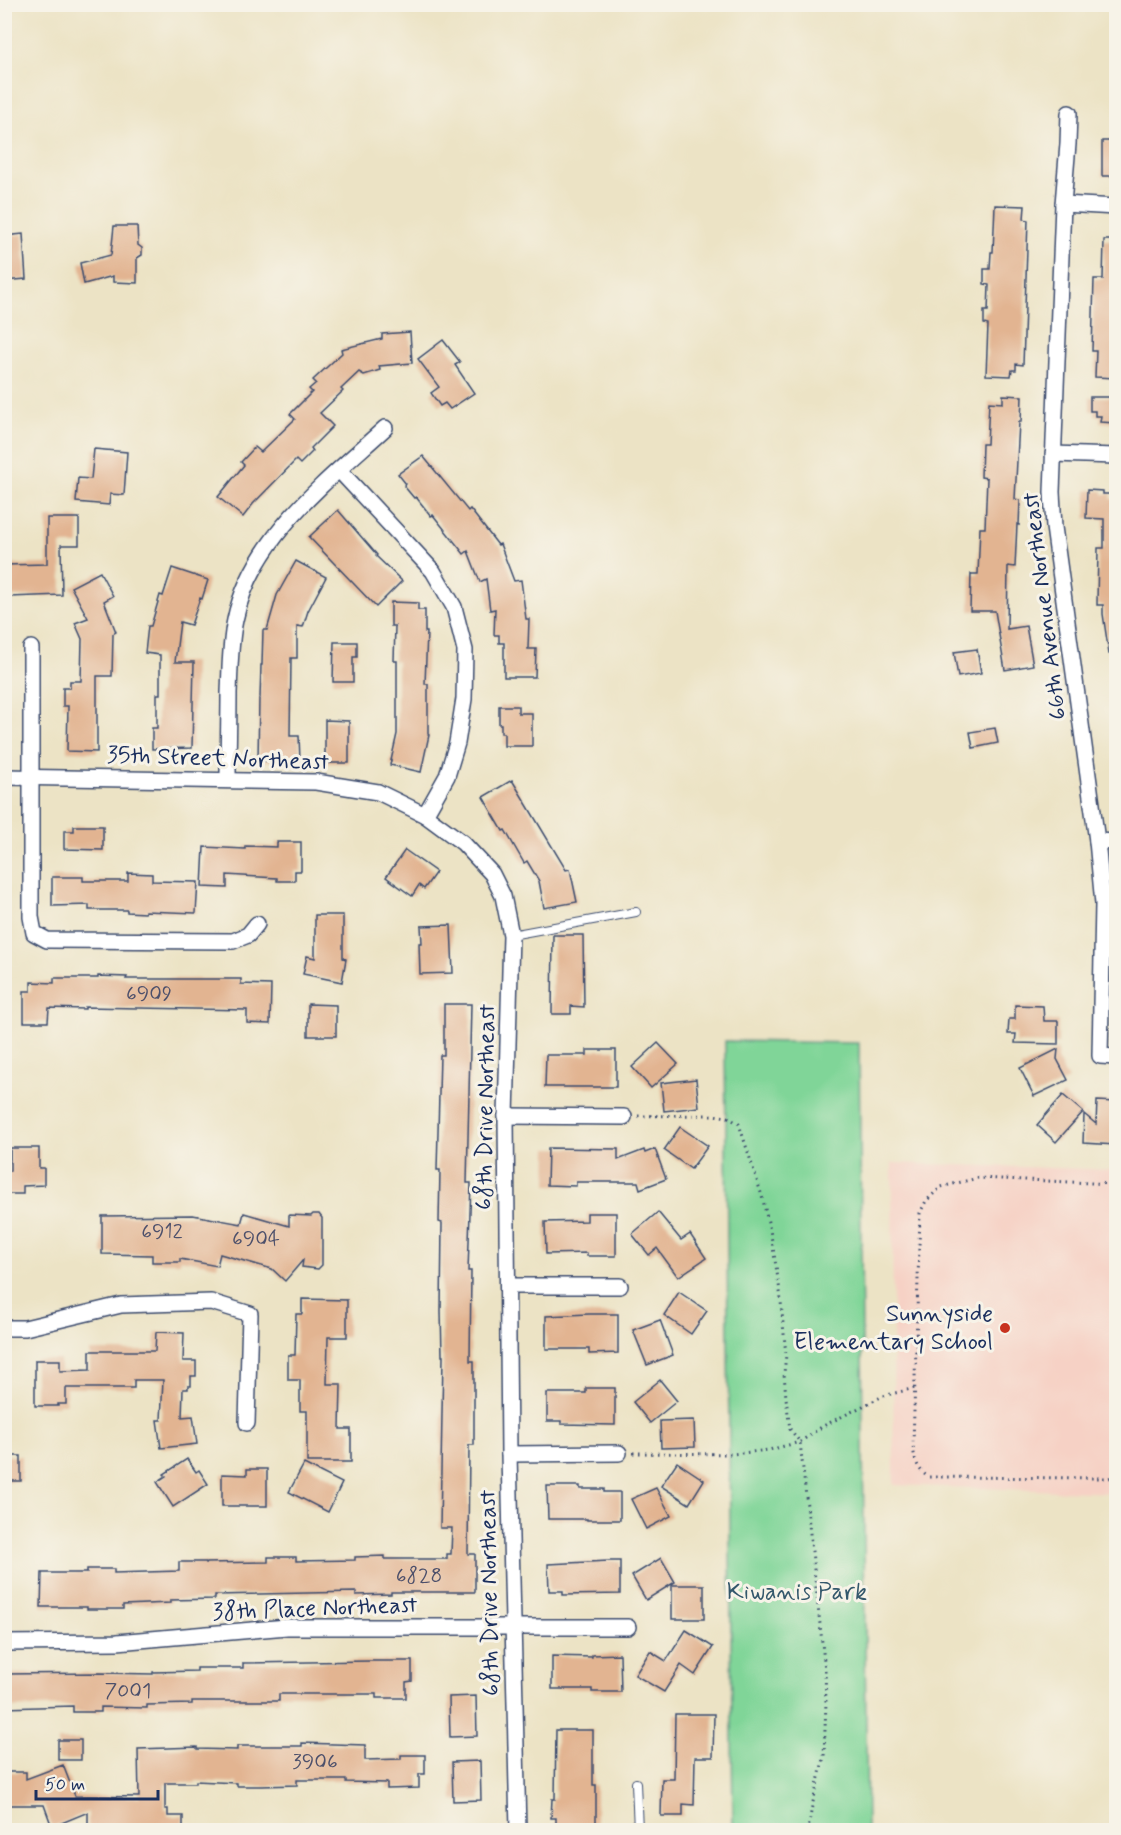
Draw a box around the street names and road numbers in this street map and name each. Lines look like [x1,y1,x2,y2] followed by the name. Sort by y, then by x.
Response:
[1016,490,1074,722] street label: 66th Avenue Northeast
[106,740,330,778] street label: 35th Street Northeast
[469,1003,503,1210] street label: 68th Drive Northeast
[473,1489,507,1696] street label: 68th Drive Northeast
[212,1590,418,1628] street label: 38th Place Northeast

